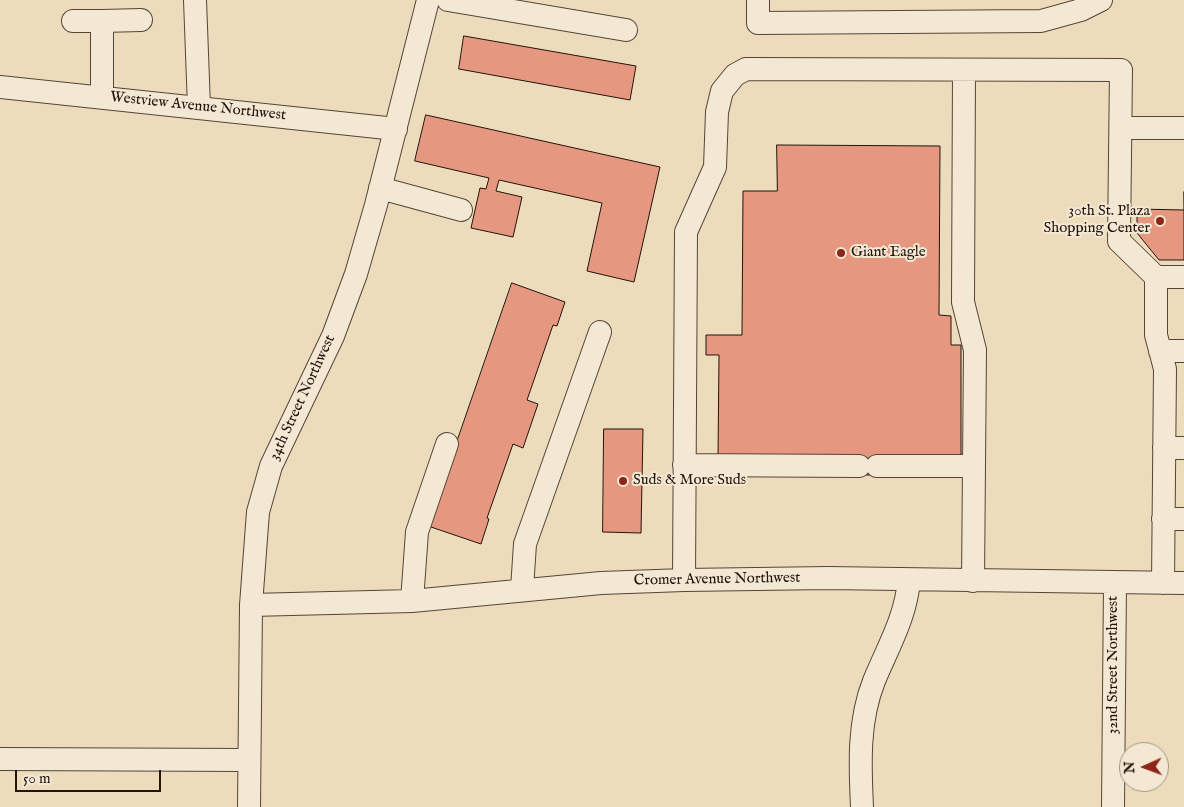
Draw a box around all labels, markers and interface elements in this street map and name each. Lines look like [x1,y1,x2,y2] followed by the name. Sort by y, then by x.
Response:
[109,89,287,125] street label: Westview Avenue Northwest
[1044,203,1150,238] place label: 30th St. Plaza Shopping Center
[1154,215,1166,227] marker: 30th St. Plaza Shopping Center
[851,244,926,262] place label: Giant Eagle
[835,247,847,259] marker: Giant Eagle
[266,333,340,463] street label: 34th Street Northwest
[633,472,746,490] place label: Suds & More Suds
[617,475,629,487] marker: Suds & More Suds
[634,570,800,590] street label: Cromer Avenue Northwest
[1105,596,1123,734] street label: 32nd Street Northwest
[1119,742,1169,792] north arrow
[18,760,164,792] scale bar
[1121,761,1139,774] text: N
[23,769,51,788] text: 50 m

